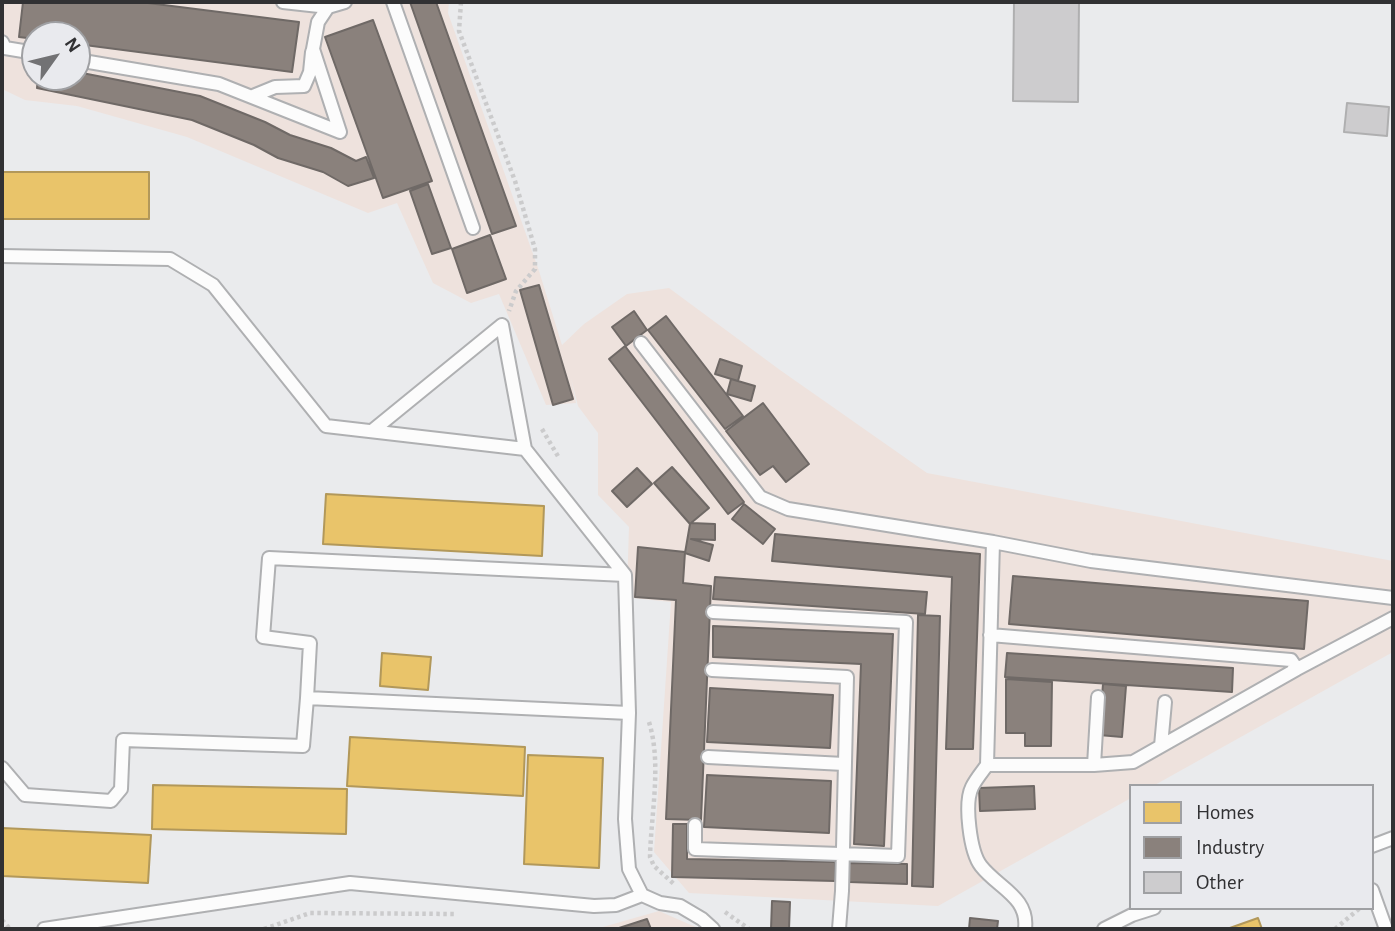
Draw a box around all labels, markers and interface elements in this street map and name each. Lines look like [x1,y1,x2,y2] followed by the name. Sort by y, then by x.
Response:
[21,21,91,91] north arrow
[61,34,84,56] text: N
[1129,784,1374,910] legend
[1196,802,1254,823] text: Homes
[1196,837,1264,858] text: Industry
[1196,872,1243,893] text: Other

